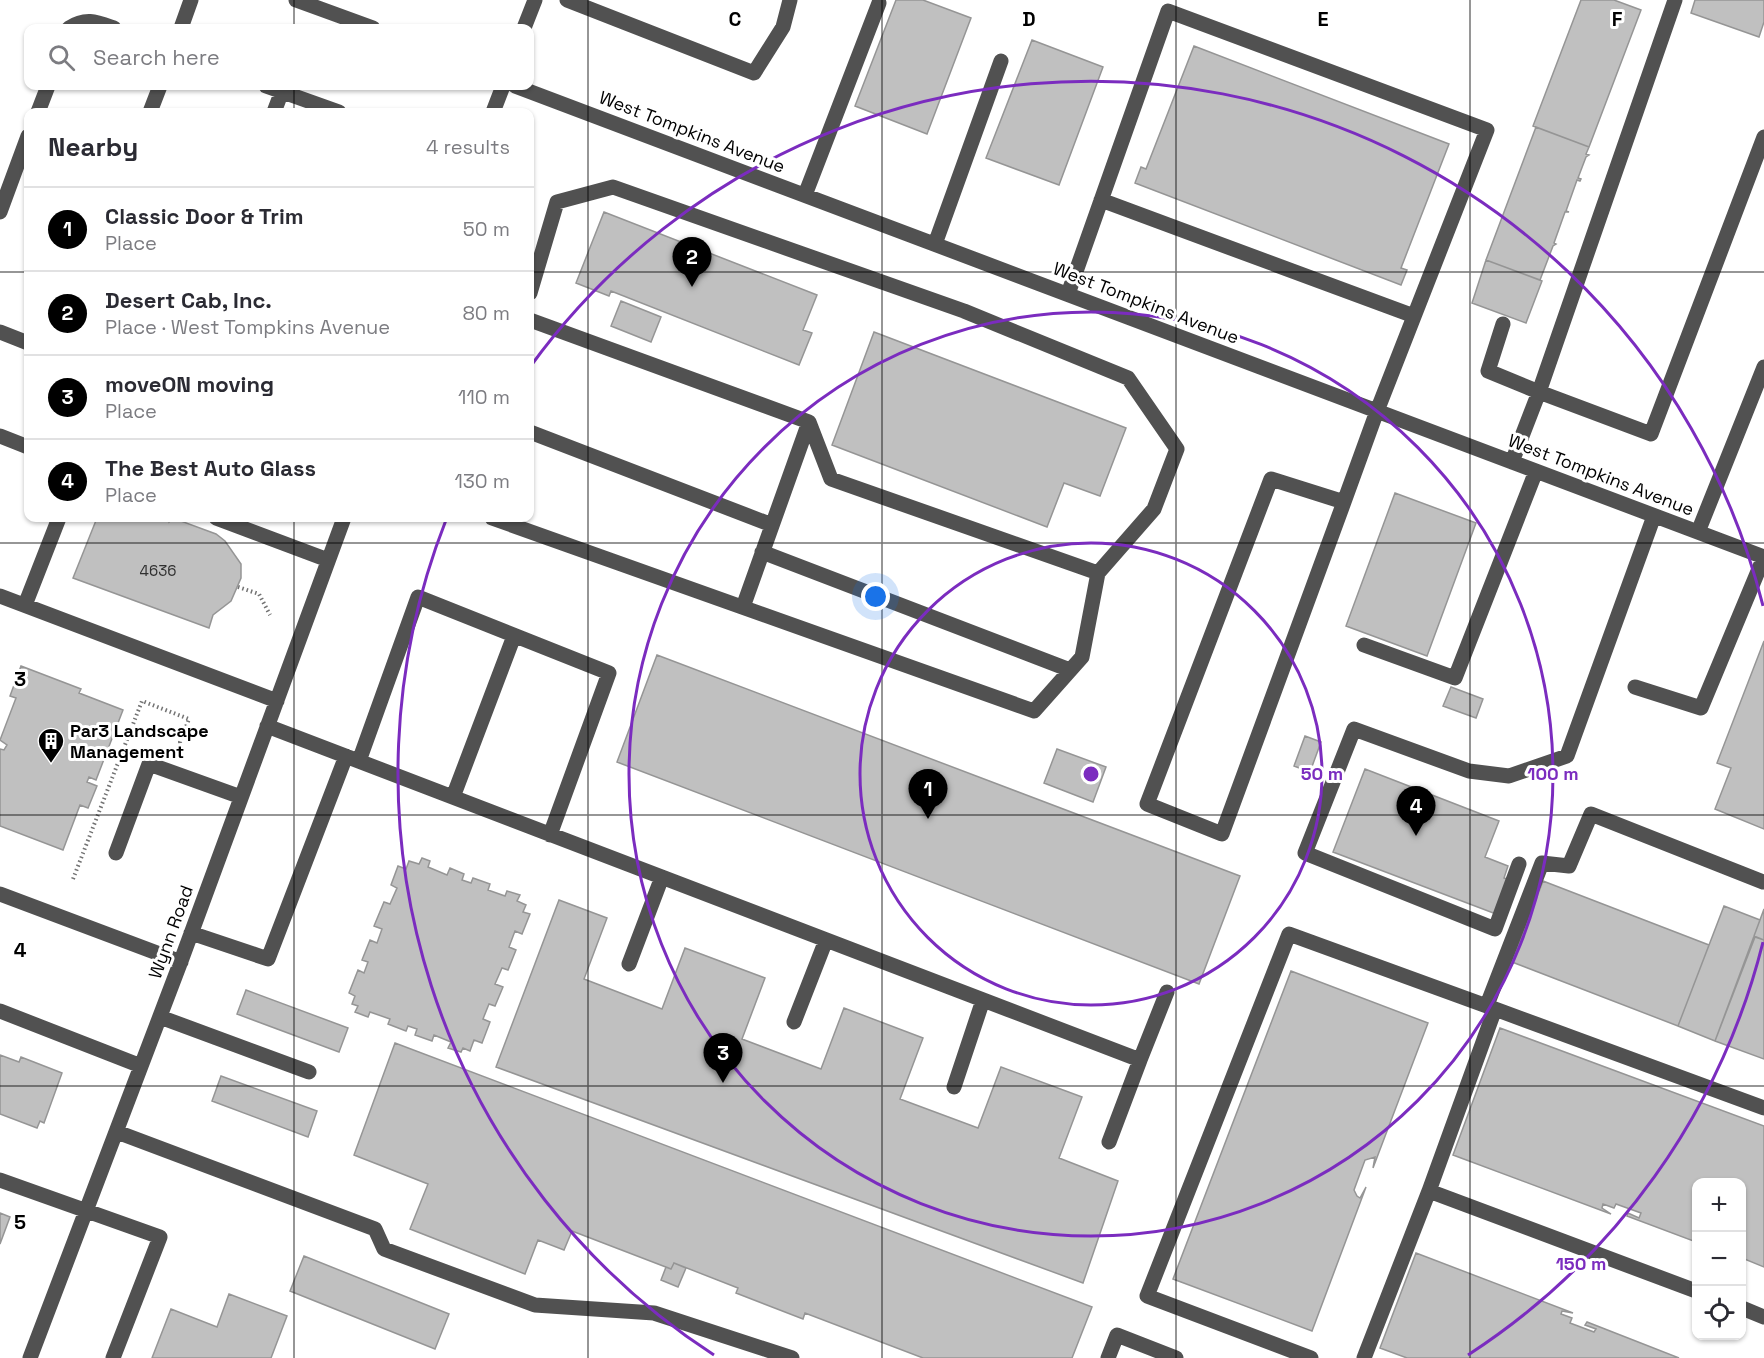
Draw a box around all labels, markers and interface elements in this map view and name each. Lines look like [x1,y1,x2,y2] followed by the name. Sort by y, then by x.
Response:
[729,6,742,32] text: C
[1022,6,1036,32] text: D
[1317,6,1329,32] text: E
[1612,6,1623,32] text: F
[24,24,534,90] search box
[45,41,78,74] icon: search
[93,43,220,71] text: Search here
[596,85,788,178] street label: West Tompkins Avenue
[48,130,138,164] text: Nearby
[426,134,510,160] text: 4 results
[105,202,304,230] text: Classic Door & Trim
[63,216,72,242] text: 1
[463,216,510,242] text: 50 m
[105,230,157,256] text: Place
[672,238,712,287] pin: 2
[1050,256,1242,349] street label: West Tompkins Avenue
[105,286,272,314] text: Desert Cab, Inc.
[62,300,73,326] text: 2
[462,300,510,326] text: 80 m
[105,314,390,340] text: Place · West Tompkins Avenue
[105,370,274,398] text: moveON moving
[61,384,74,410] text: 3
[458,384,510,410] text: 110 m
[105,398,157,424] text: Place
[1505,428,1697,521] street label: West Tompkins Avenue
[105,454,316,482] text: The Best Auto Glass
[61,468,74,494] text: 4
[454,468,510,494] text: 130 m
[105,482,157,508] text: Place
[140,561,176,580] house number: 4636
[861,582,890,611] your location
[14,666,26,692] text: 3
[70,719,209,763] place label: Par3 Landscape Management
[36,726,66,764] building icon: Par3 Landscape Management
[1301,762,1343,785] text: 50 m
[1527,762,1579,785] text: 100 m
[1081,764,1101,784] centre of rings
[908,770,948,819] pin: 1
[1396,786,1436,836] pin: 4
[143,882,198,982] street label: Wynn Road
[14,937,27,963] text: 4
[704,1034,742,1083] pin: 3
[1692,1178,1746,1340] map controls
[1692,1178,1746,1232] button: +
[14,1209,26,1235] text: 5
[1692,1232,1746,1286] button: −
[1556,1252,1606,1275] text: 150 m
[1692,1286,1746,1340] button: locate

